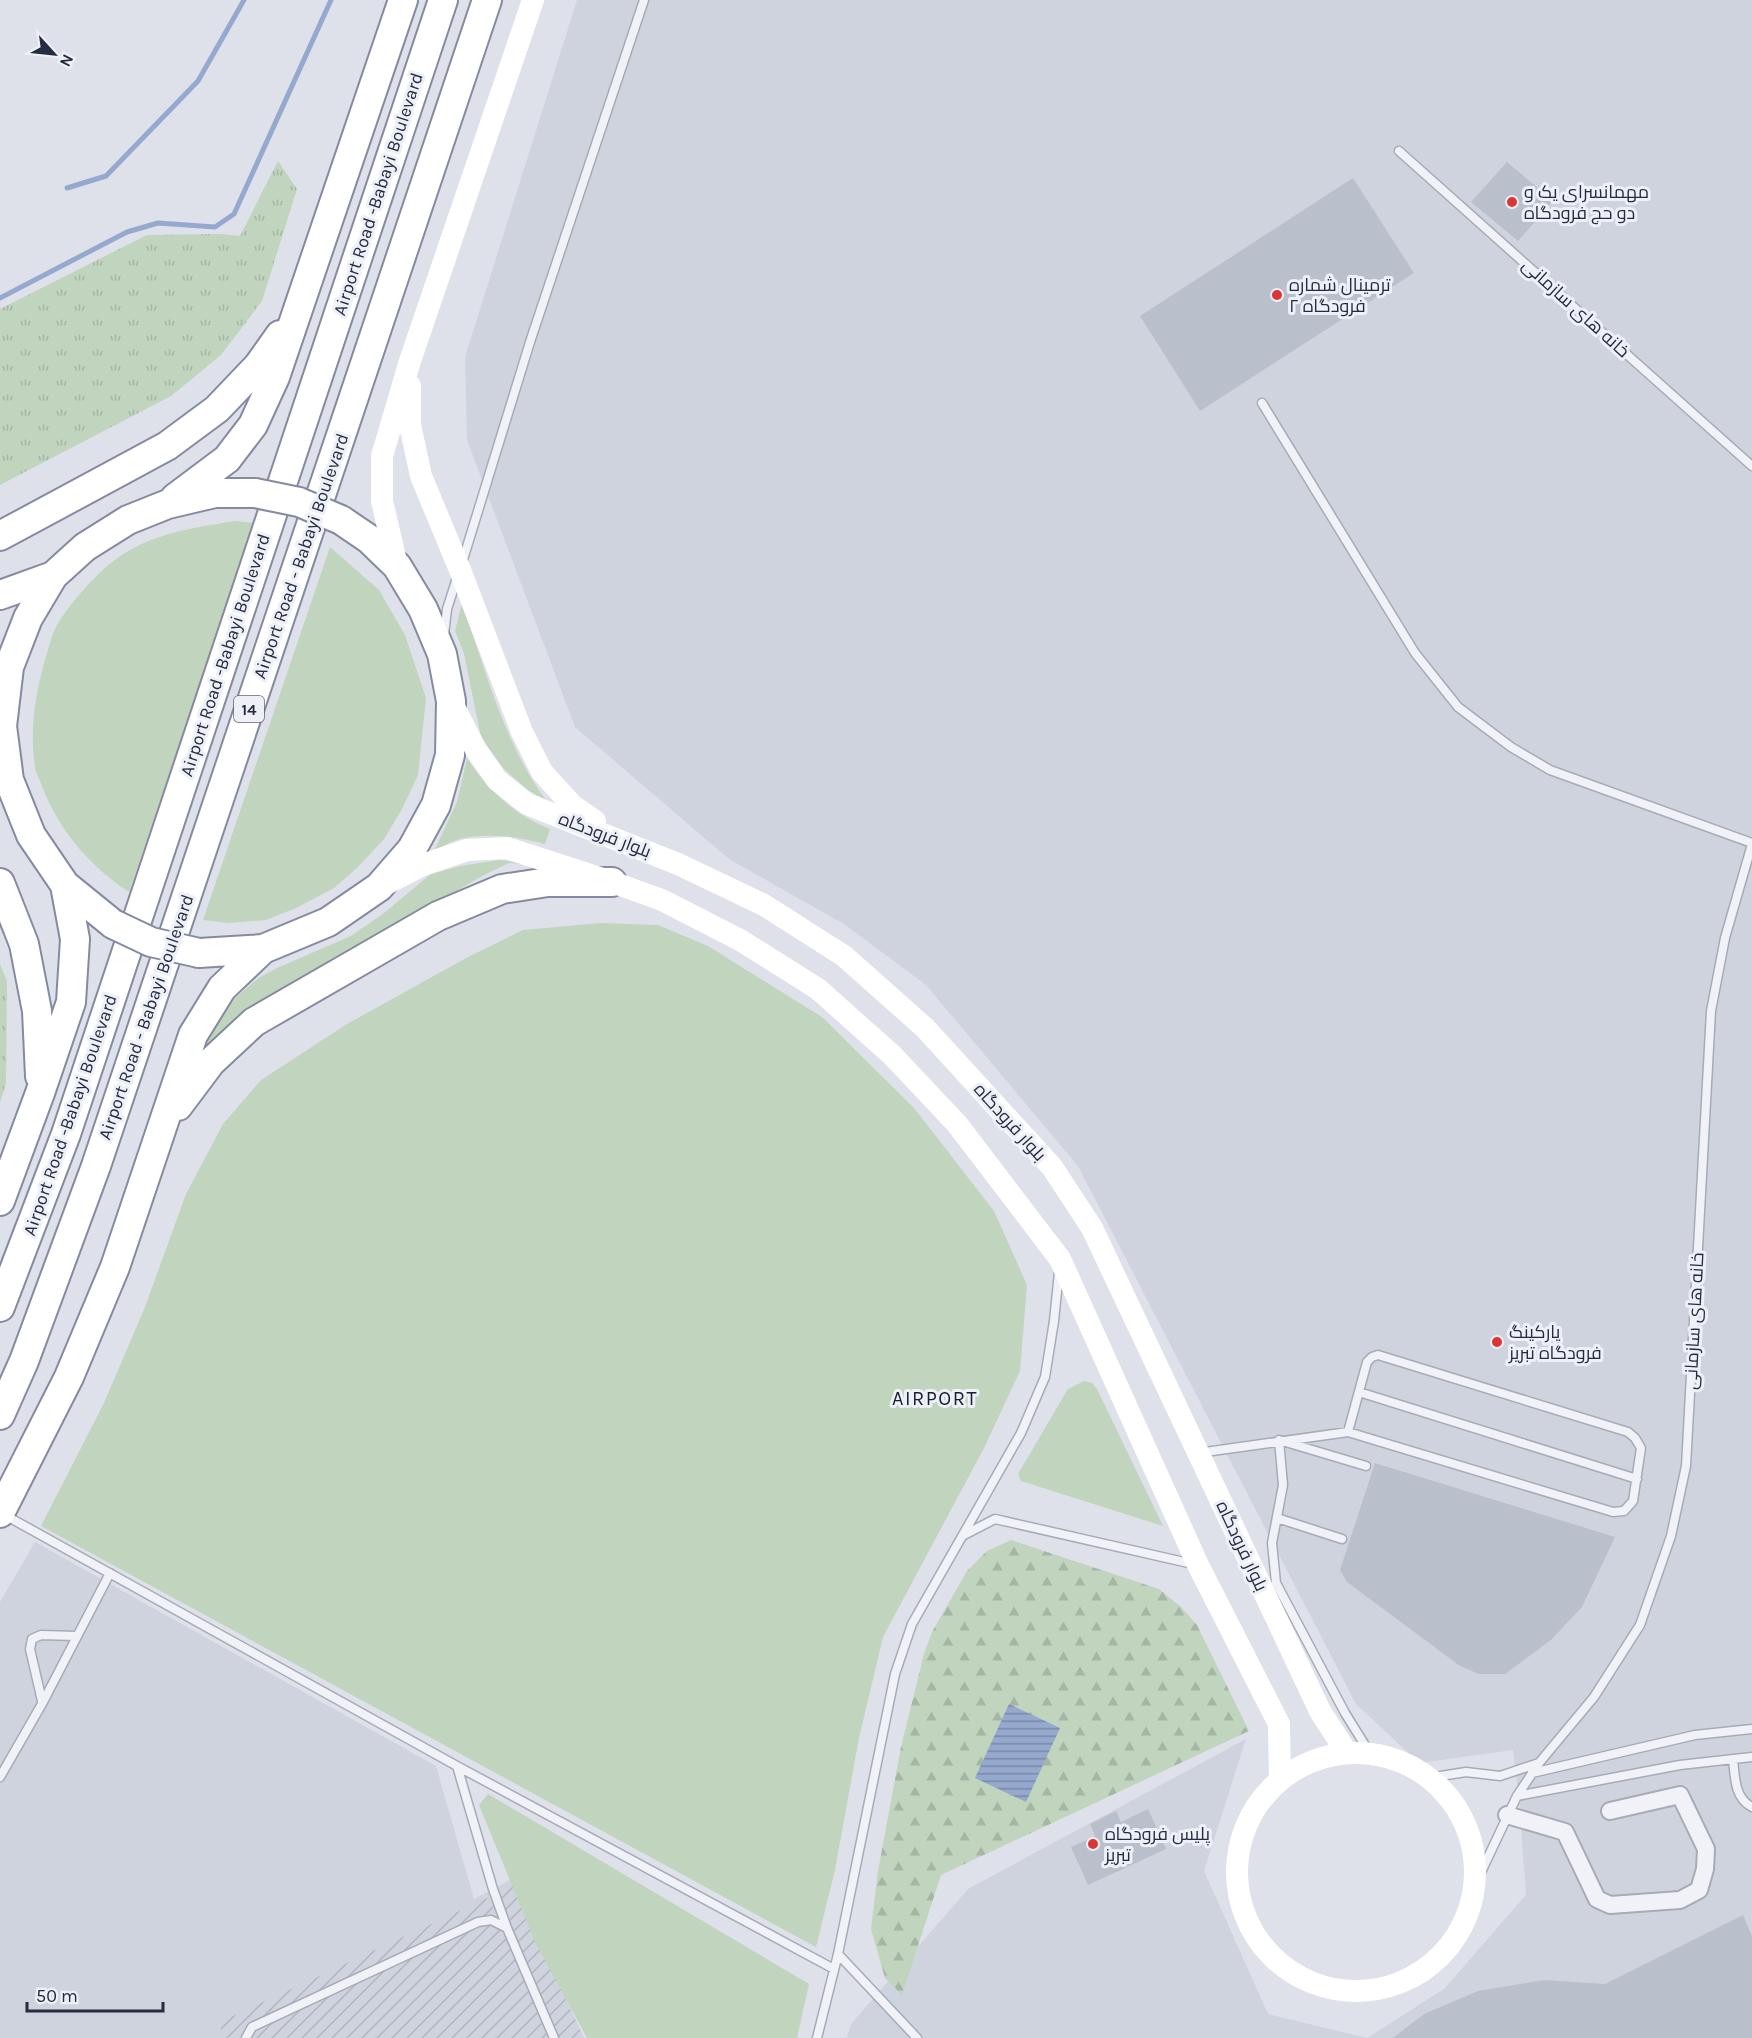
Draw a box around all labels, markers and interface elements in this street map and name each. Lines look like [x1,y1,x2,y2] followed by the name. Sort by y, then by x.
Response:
[24,24,84,84] north arrow
[56,51,78,70] text: N
[328,70,428,318] street label: Airport Road -Babayi Boulevard
[1524,181,1649,225] place label: مهمانسرای یک و دو حج فرودگاه
[1505,195,1519,209] marker: مهمانسرای یک و دو حج فرودگاه
[1518,254,1634,362] street label: خانه های سازمانی
[1289,274,1391,317] place label: ترمينال شماره ۲ فرودگاه
[1270,288,1284,302] marker: ترمينال شماره ۲ فرودگاه
[249,430,353,682] street label: Airport Road - Babayi Boulevard
[175,531,275,779] street label: Airport Road -Babayi Boulevard
[234,696,264,722] road number: 14
[556,807,654,863] street label: بلوار فرودگاه
[94,891,198,1143] street label: Airport Road - Babayi Boulevard
[18,991,122,1239] street label: Airport Road -Babayi Boulevard
[969,1078,1051,1166] street label: بلوار فرودگاه
[1679,1252,1709,1390] street label: خانه های سازمانی
[1508,1321,1602,1364] place label: پارکینگ فرودگاه تبریز
[1490,1335,1504,1349] marker: پارکینگ فرودگاه تبریز
[892,1387,978,1410] district label: AIRPORT
[1211,1497,1273,1595] street label: بلوار فرودگاه
[1104,1823,1210,1866] place label: پلیس فرودگاه تبریز
[1086,1837,1100,1851] marker: پلیس فرودگاه تبریز
[27,1975,164,2013] scale bar
[36,1985,78,2007] text: 50 m

